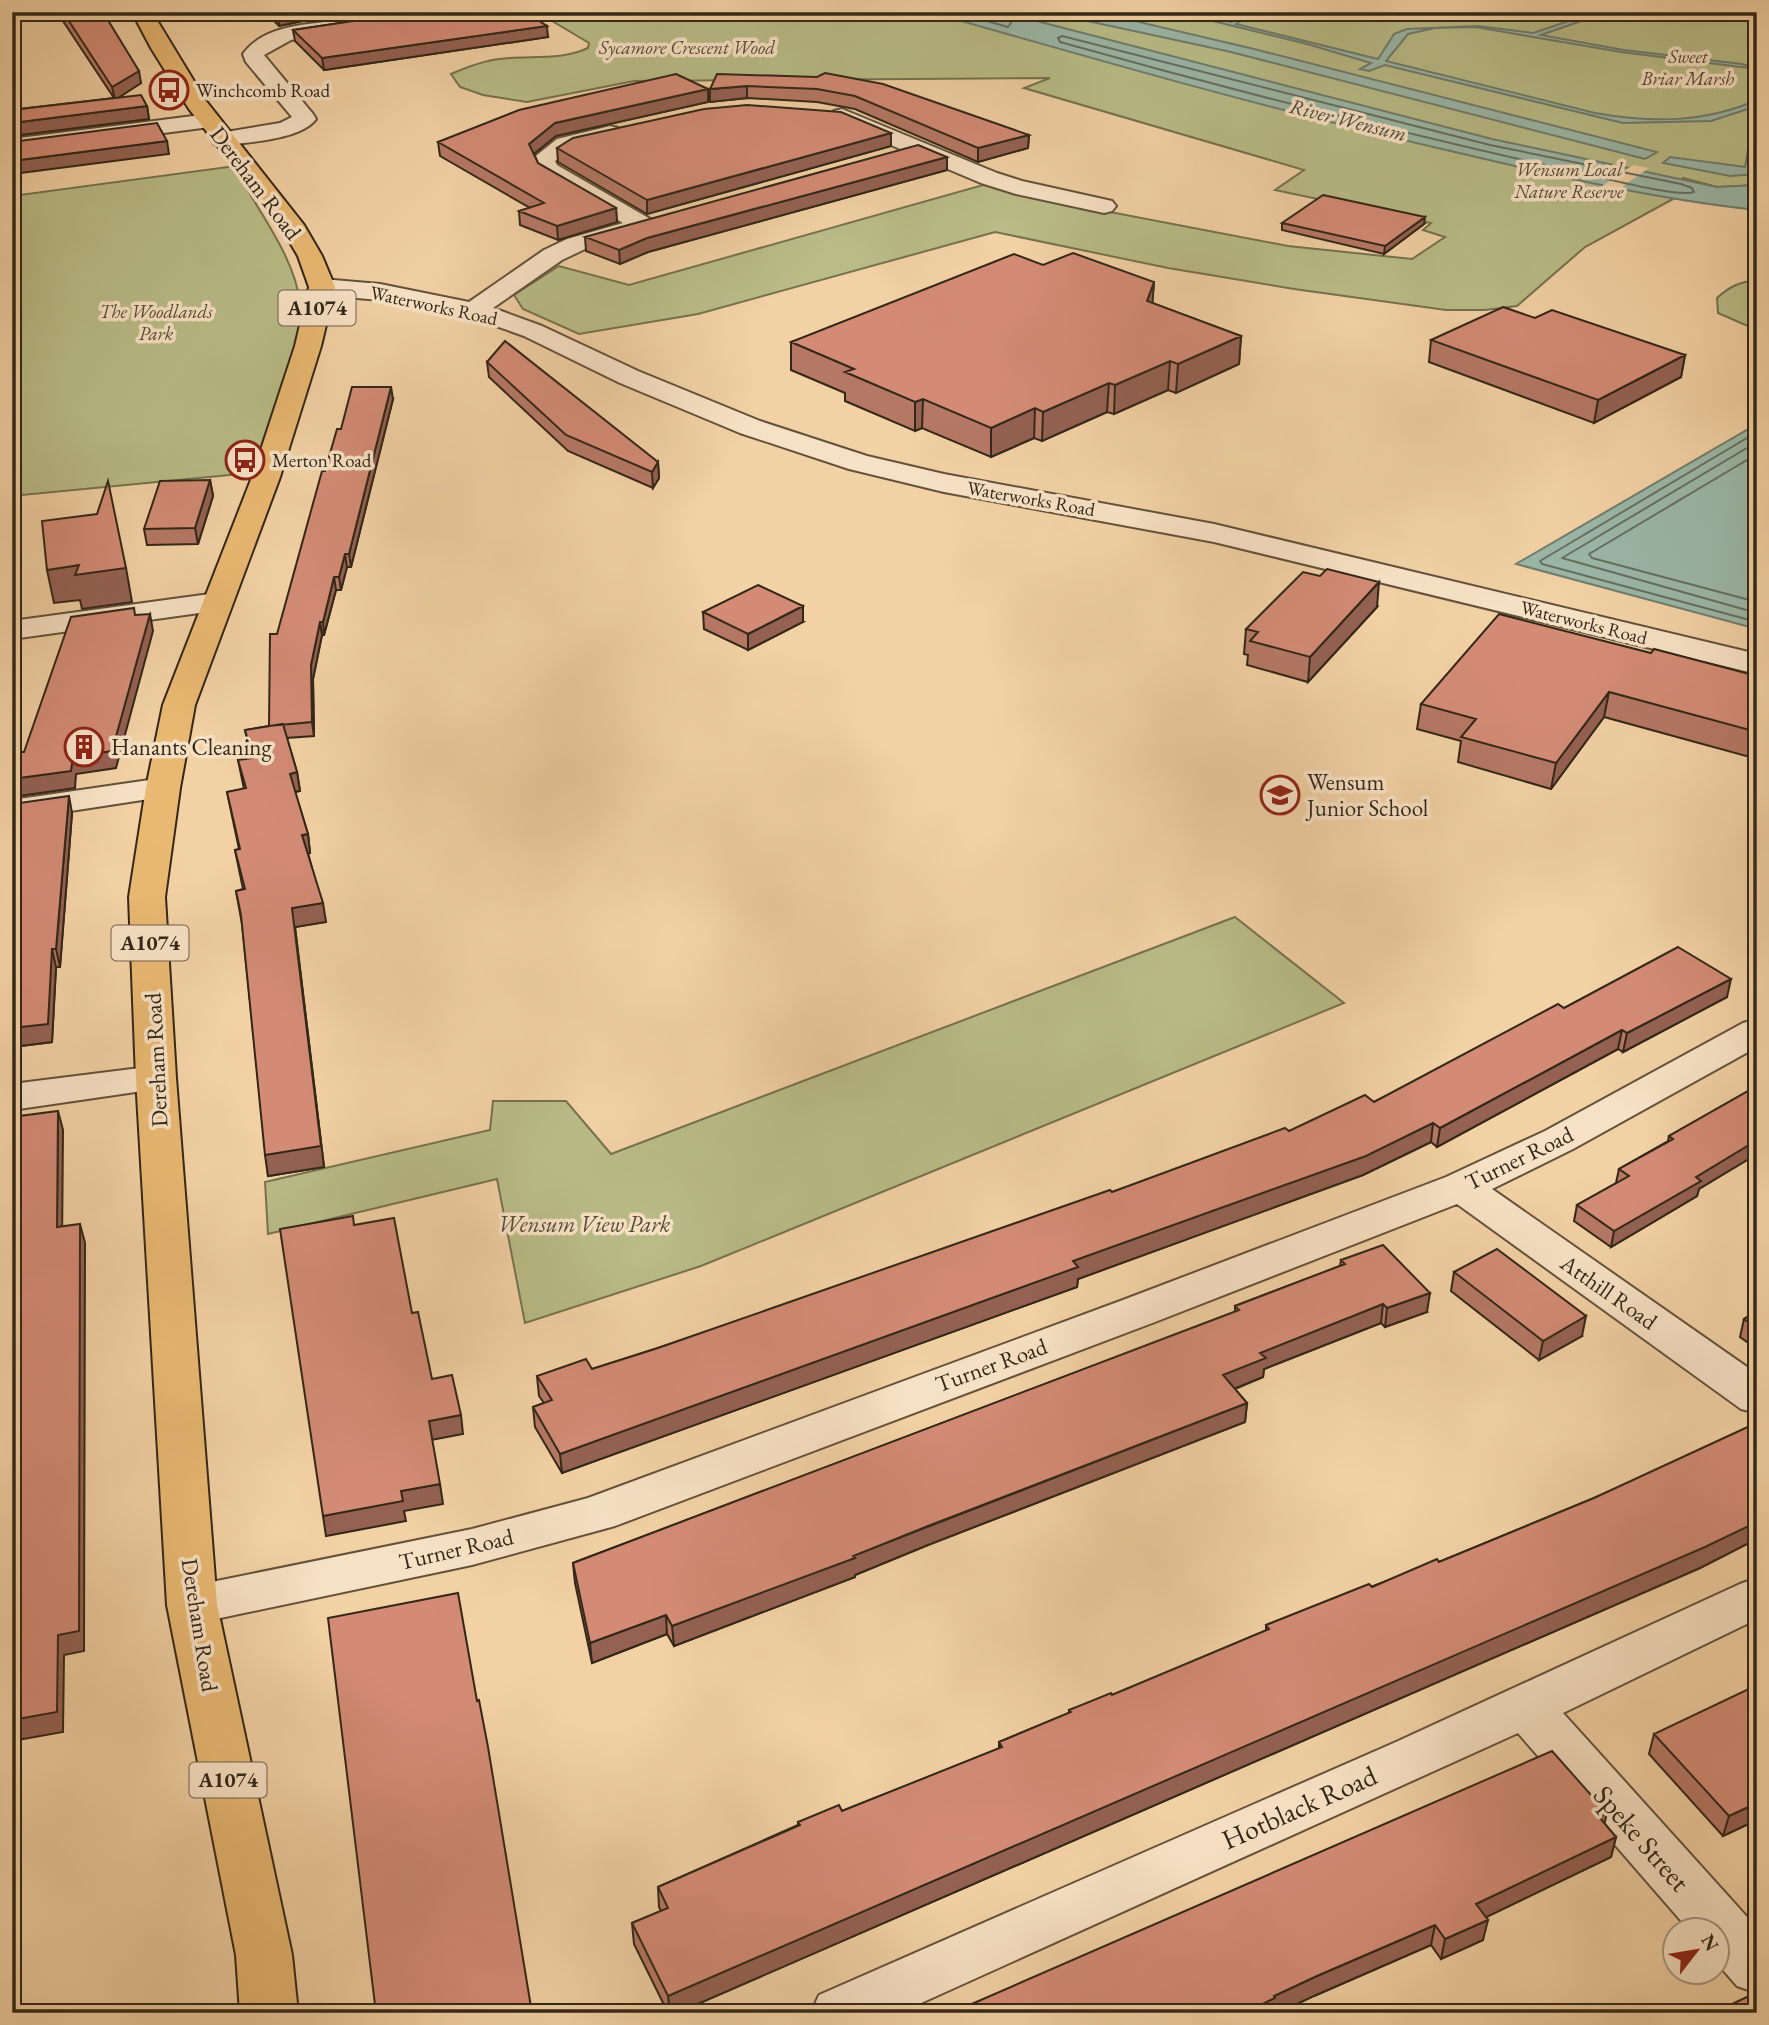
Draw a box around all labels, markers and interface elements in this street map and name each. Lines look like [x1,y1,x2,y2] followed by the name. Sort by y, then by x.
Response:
[598,35,775,60] park label: Sycamore Crescent Wood
[1641,44,1734,91] park label: Sweet Briar Marsh
[148,69,190,111] bus stop icon: Winchcomb Road
[196,78,331,103] place label: Winchcomb Road
[1287,92,1409,147] water label: River Wensum
[204,120,309,246] street label: Dereham Road
[1513,157,1624,204] park label: Wensum Local Nature Reserve
[368,280,500,331] street label: Waterworks Road
[278,290,356,326] road number: A1074
[100,299,213,346] park label: The Woodlands Park
[224,439,266,481] bus stop icon: Merton Road
[272,448,372,473] place label: Merton Road
[965,475,1097,522] street label: Waterworks Road
[1518,595,1650,650] street label: Waterworks Road
[63,726,105,768] building icon: Hanants Cleaning
[111,732,272,762] place label: Hanants Cleaning
[1305,767,1429,823] place label: Wensum Junior School
[1259,774,1301,816] school or university icon: Wensum Junior School
[111,926,188,960] road number: A1074
[137,992,175,1128] street label: Dereham Road
[1460,1119,1578,1197] street label: Turner Road
[498,1209,671,1239] park label: Wensum View Park
[1554,1247,1664,1337] street label: Atthill Road
[931,1331,1051,1399] street label: Turner Road
[396,1521,517,1577] street label: Turner Road
[175,1556,225,1694] street label: Dereham Road
[1216,1756,1383,1857] street label: Hotblack Road
[190,1762,266,1798] road number: A1074
[1586,1777,1698,1899] street label: Speke Street
[1660,1916,1730,1986] north arrow
[1695,1929,1725,1956] text: N

